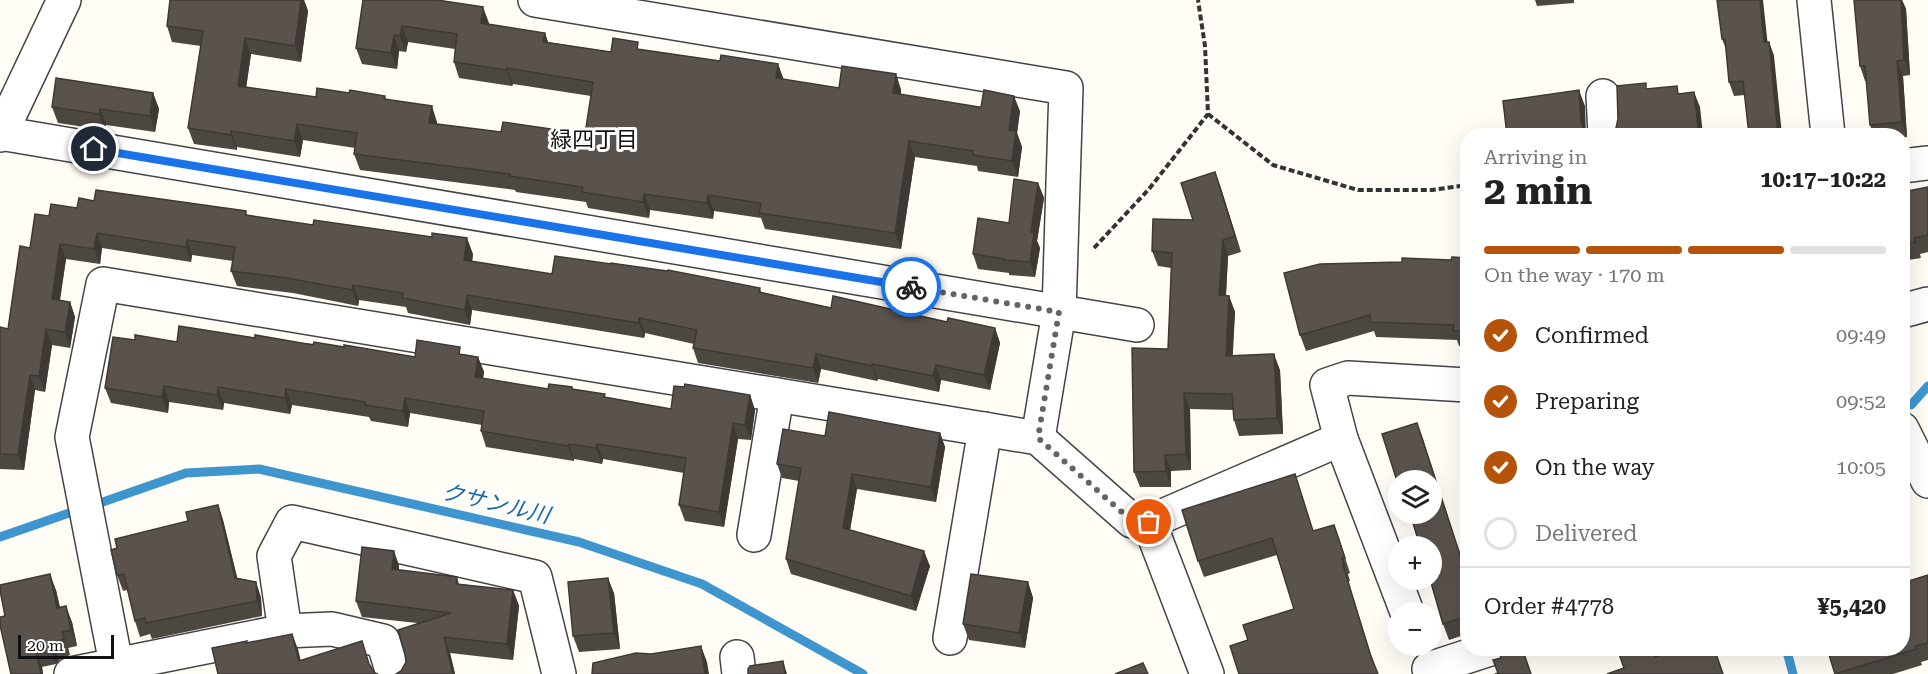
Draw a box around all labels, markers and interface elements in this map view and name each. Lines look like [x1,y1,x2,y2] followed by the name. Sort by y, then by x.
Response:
[68,123,119,174] pin
[550,127,638,152] district label: 緑四丁目
[77,132,110,165] icon: home
[1484,145,1587,169] text: Arriving in
[1760,167,1886,192] text: 10:17–10:22
[1484,168,1592,214] text: 2 min
[881,257,941,317] courier
[1484,263,1665,287] text: On the way · 170 m
[895,271,928,304] icon: bike
[1484,319,1517,352] icon: check
[1535,323,1649,348] text: Confirmed
[1836,323,1886,347] text: 09:49
[1484,385,1517,418] icon: check
[1535,389,1639,414] text: Preparing
[1836,389,1886,413] text: 09:52
[1484,451,1517,484] icon: check
[1535,455,1655,480] text: On the way
[1836,455,1886,479] text: 10:05
[1388,470,1442,656] map controls
[1388,470,1442,524] button: layers
[439,479,554,528] water label: クサンル川
[1123,496,1174,547] pin
[1132,505,1165,538] icon: bag
[1535,521,1637,546] text: Delivered
[1388,536,1442,590] button: +
[1484,594,1614,619] text: Order #4778
[1817,594,1886,619] text: ¥5,420
[1388,602,1442,656] button: −
[18,632,114,660] scale bar
[27,636,64,655] text: 20 m

